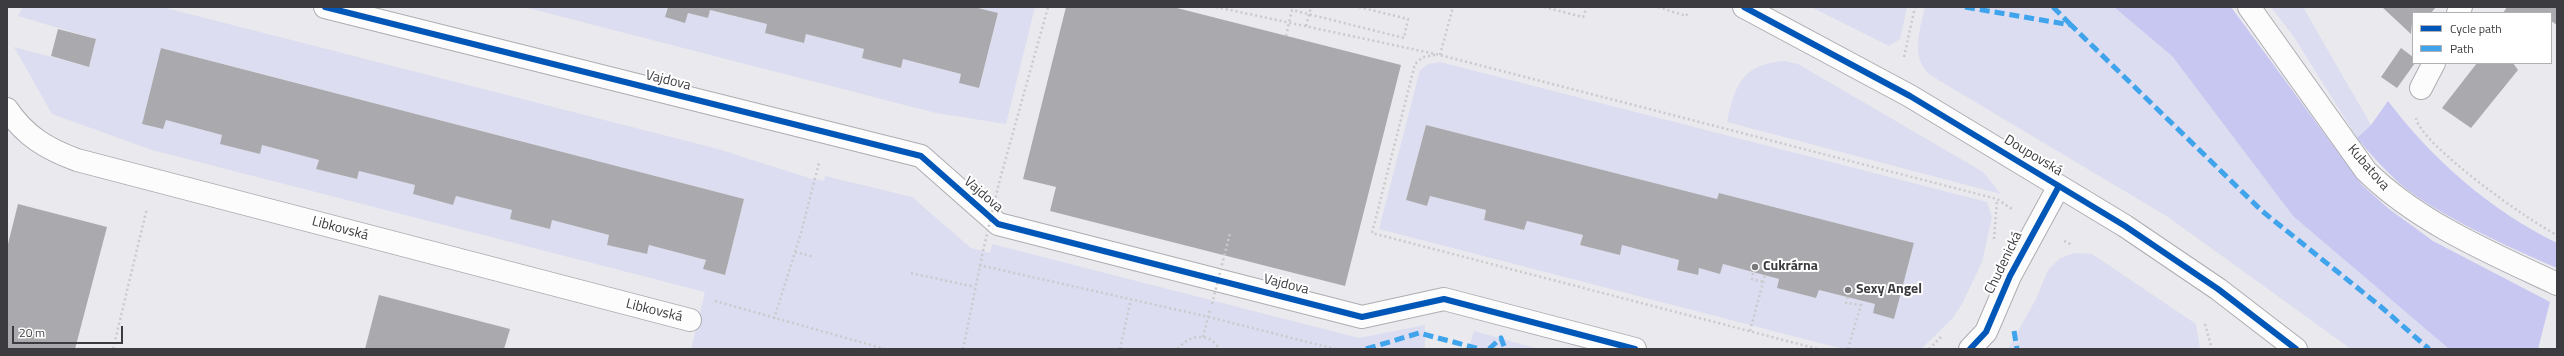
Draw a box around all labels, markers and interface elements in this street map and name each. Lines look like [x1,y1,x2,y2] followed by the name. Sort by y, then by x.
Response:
[2412,12,2552,64] legend
[2450,19,2502,38] text: Cycle path
[2450,39,2474,58] text: Path
[644,67,692,95] street label: Vajdova
[2001,132,2065,180] street label: Doupovská
[2343,142,2393,194] street label: Kubatova
[960,174,1006,216] street label: Vajdova
[310,213,370,245] street label: Libkovská
[1982,229,2026,297] street label: Chudenická
[1763,259,1818,275] place label: Cukrárna
[1750,262,1760,272] marker: Cukrárna
[1262,271,1310,299] street label: Vajdova
[1856,282,1922,298] place label: Sexy Angel
[1843,285,1853,295] marker: Sexy Angel
[624,296,684,326] street label: Libkovská
[14,318,125,344] scale bar
[19,323,45,342] text: 20 m

